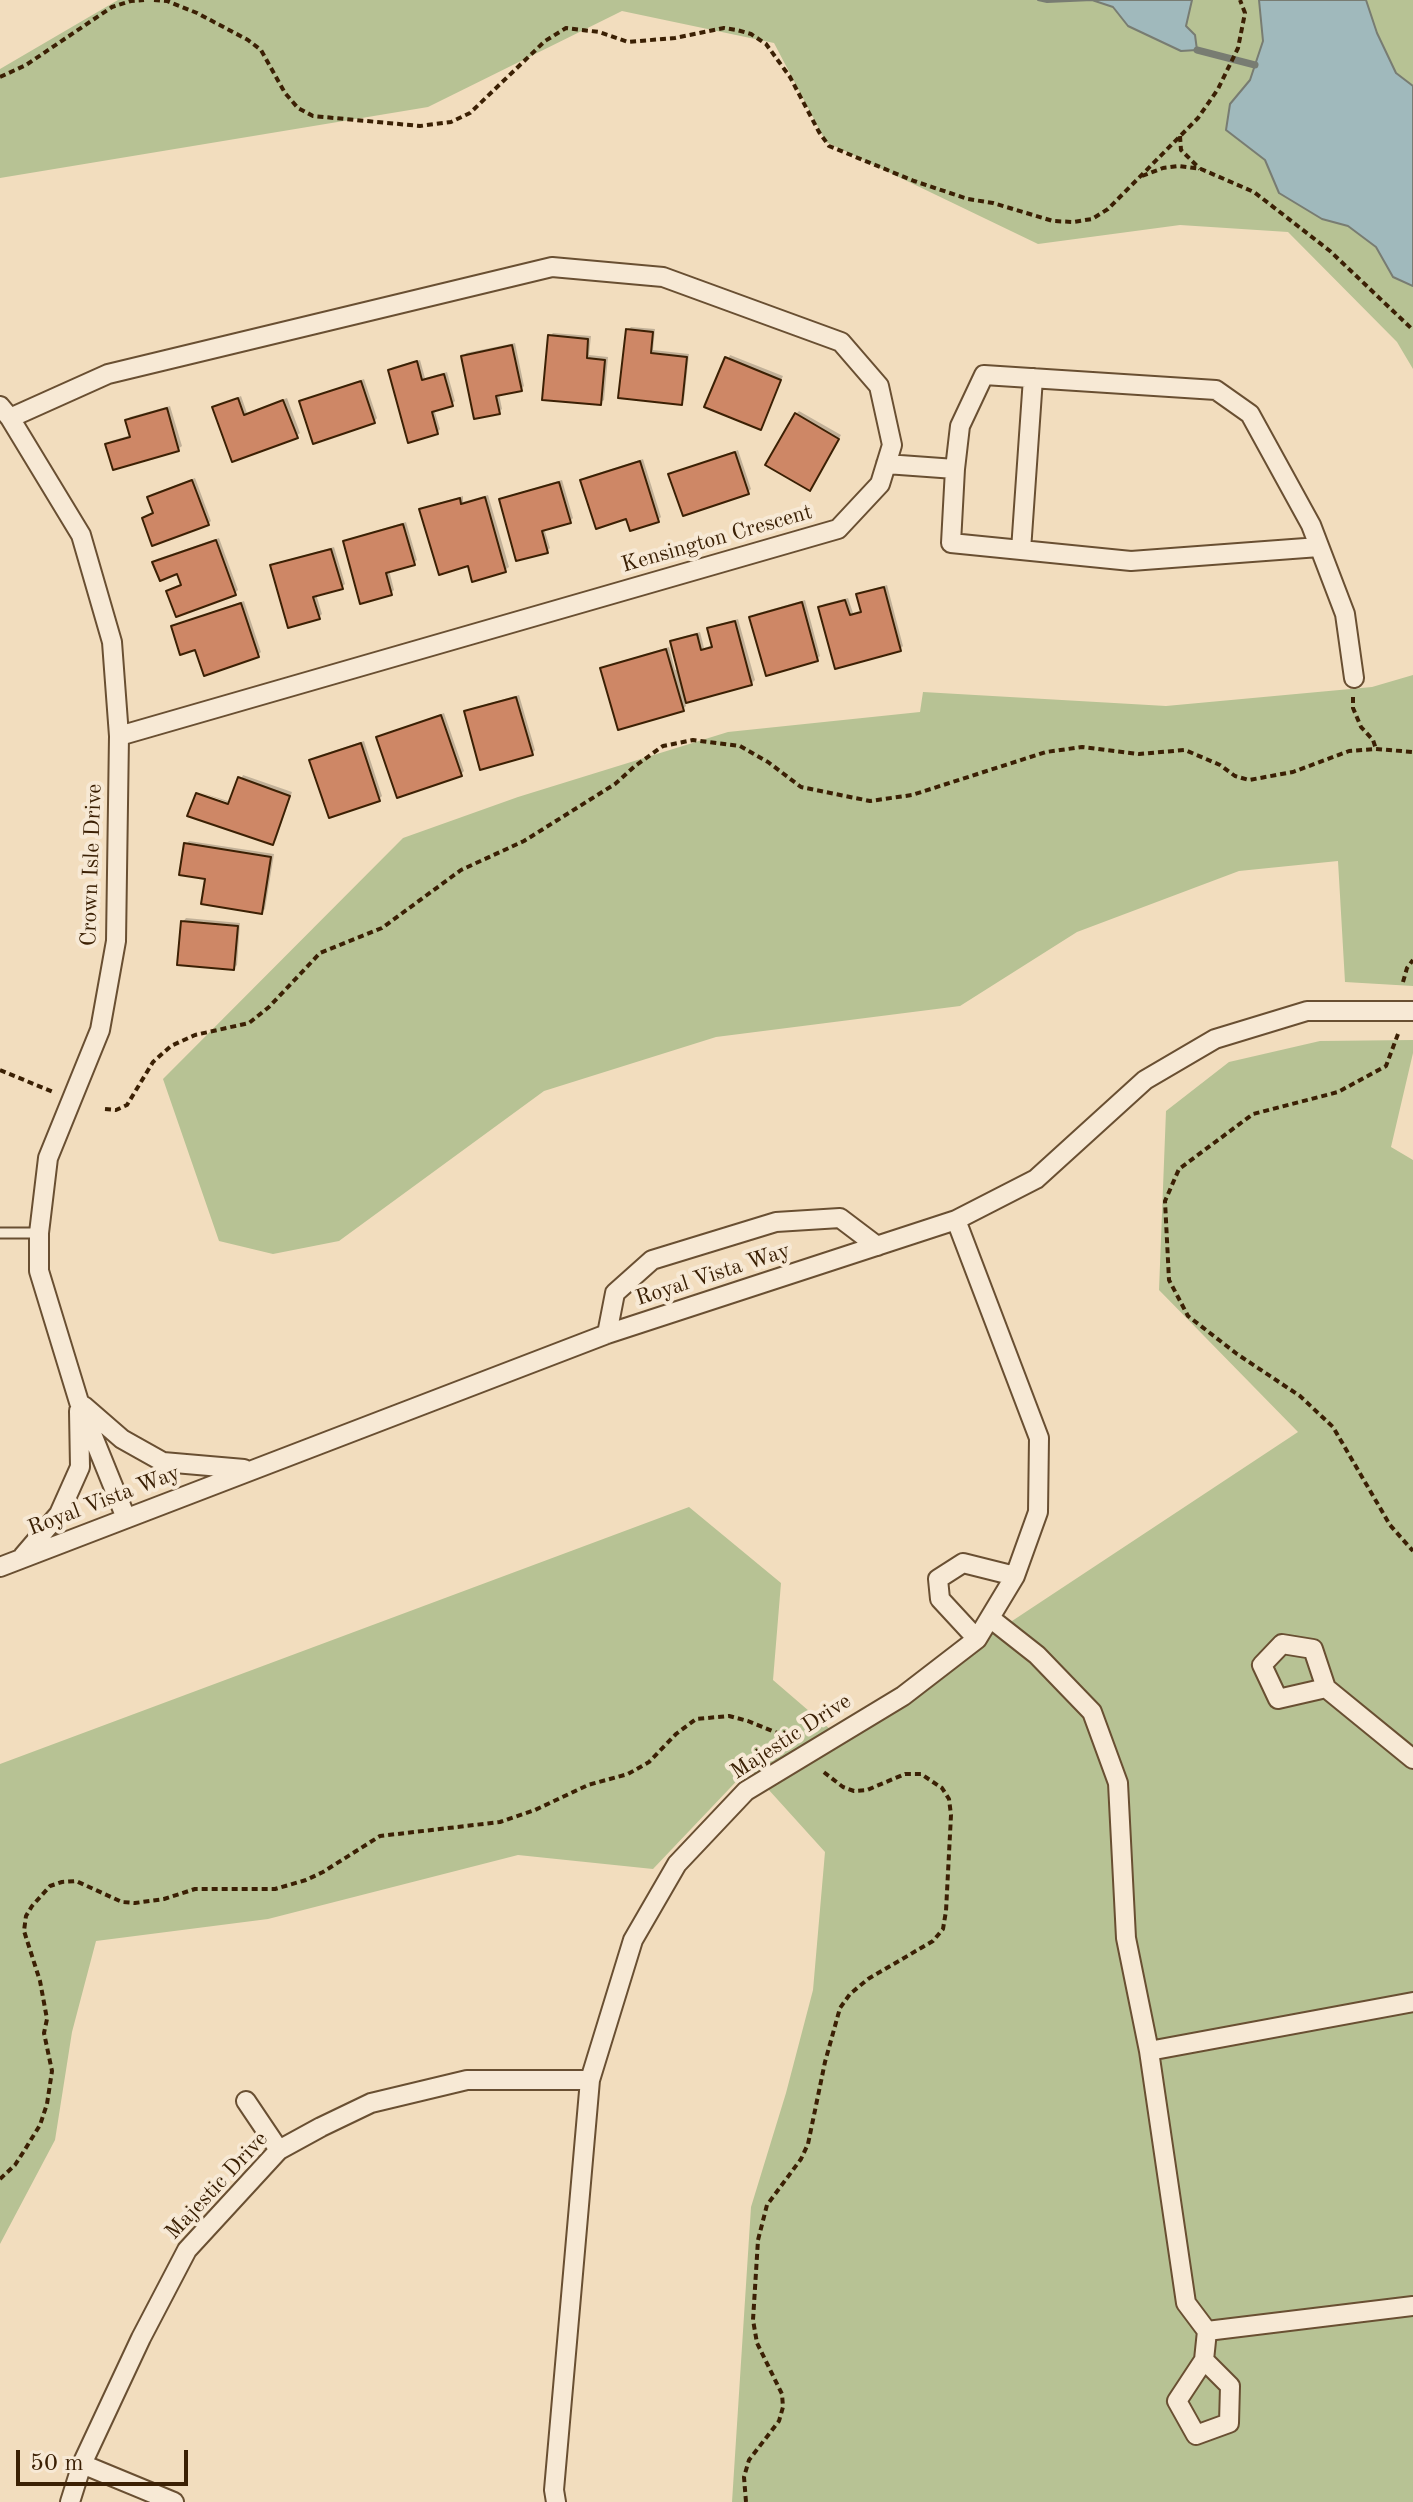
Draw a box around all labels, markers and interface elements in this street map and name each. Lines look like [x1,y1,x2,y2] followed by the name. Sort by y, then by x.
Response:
[619,499,815,579] street label: Kensington Crescent
[76,783,108,947] street label: Crown Isle Drive
[632,1238,794,1312] street label: Royal Vista Way
[24,1460,184,1542] street label: Royal Vista Way
[726,1688,856,1786] street label: Majestic Drive
[160,2126,274,2246] street label: Majestic Drive
[20,2434,192,2484] scale bar
[30,2452,84,2476] text: 50 m

